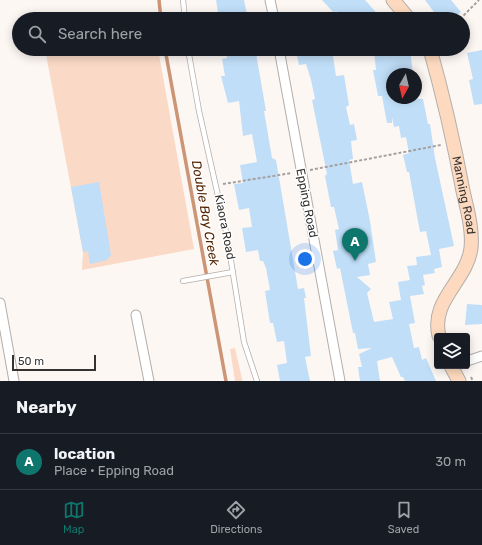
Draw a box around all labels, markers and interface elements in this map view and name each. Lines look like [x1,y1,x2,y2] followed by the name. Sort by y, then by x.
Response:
[12,12,470,56] search box
[26,23,48,45] icon: search
[58,25,142,43] text: Search here
[386,68,422,104] north arrow
[449,155,478,235] street label: Manning Road
[189,159,222,267] water label: Double Bay Creek
[293,167,321,239] street label: Epping Road
[212,193,238,261] street label: Kiaora Road
[342,228,368,261] pin: A
[295,249,315,269] your location
[434,333,470,369] map controls
[434,333,470,369] button: layers
[12,353,96,372] scale bar
[18,355,44,368] text: 50 m
[16,397,77,417] text: Nearby
[54,445,115,463] text: location
[24,454,34,469] text: A
[435,454,466,469] text: 30 m
[54,463,174,478] text: Place · Epping Road
[63,499,85,536] tab: Map
[210,499,262,536] tab: Directions
[388,499,419,536] tab: Saved

